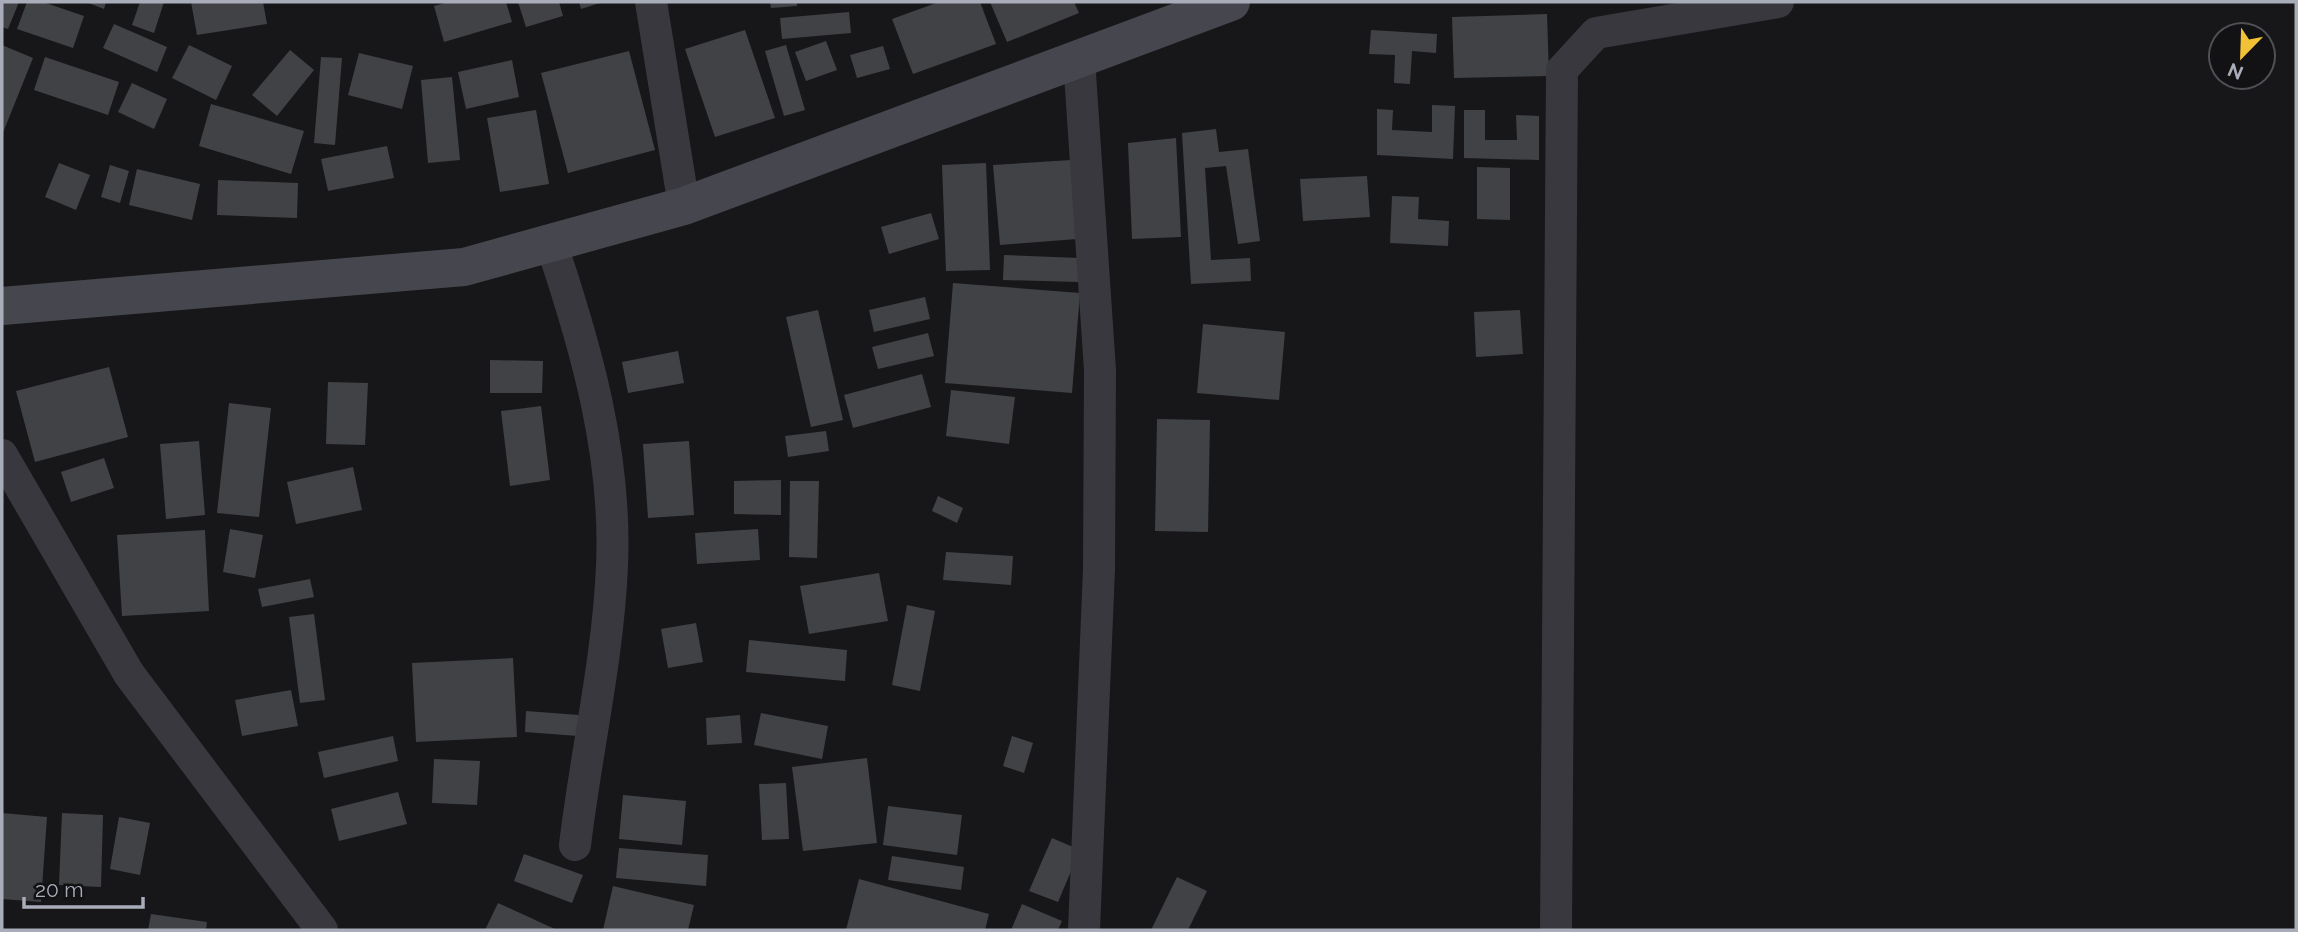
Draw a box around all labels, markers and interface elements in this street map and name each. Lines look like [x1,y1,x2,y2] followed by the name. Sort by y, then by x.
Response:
[2207,21,2277,91] north arrow
[2224,59,2246,85] text: N
[24,866,144,910] scale bar
[35,877,83,902] text: 20 m

